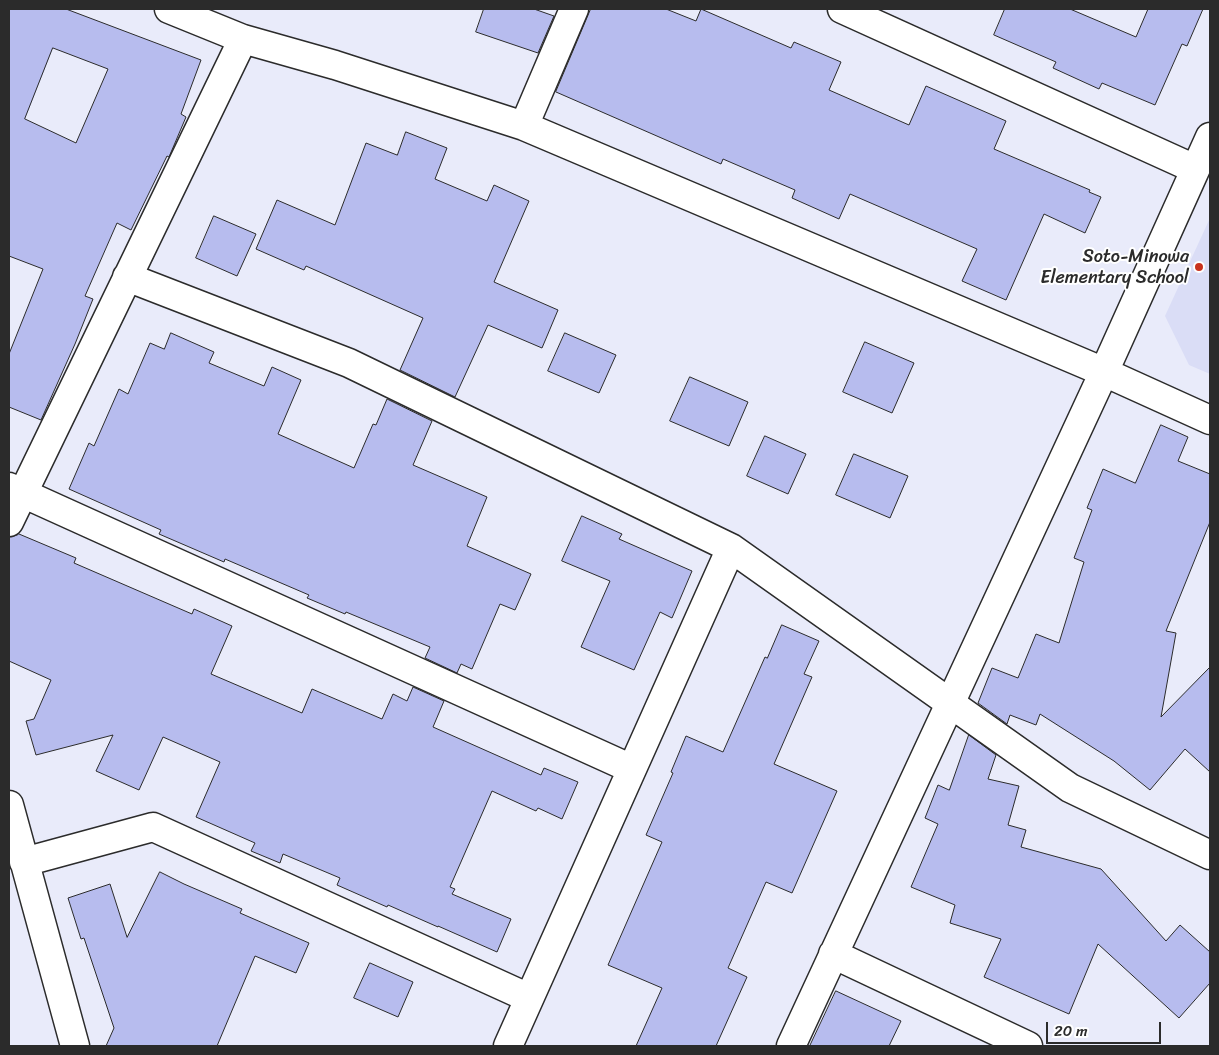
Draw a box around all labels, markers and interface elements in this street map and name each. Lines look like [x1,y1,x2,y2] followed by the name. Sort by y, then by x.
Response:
[1040,246,1189,288] place label: Soto-Minowa Elementary School
[1193,261,1205,273] marker: Soto-Minowa Elementary School
[1049,1012,1164,1044] scale bar
[1054,1018,1088,1044] text: 20 m

